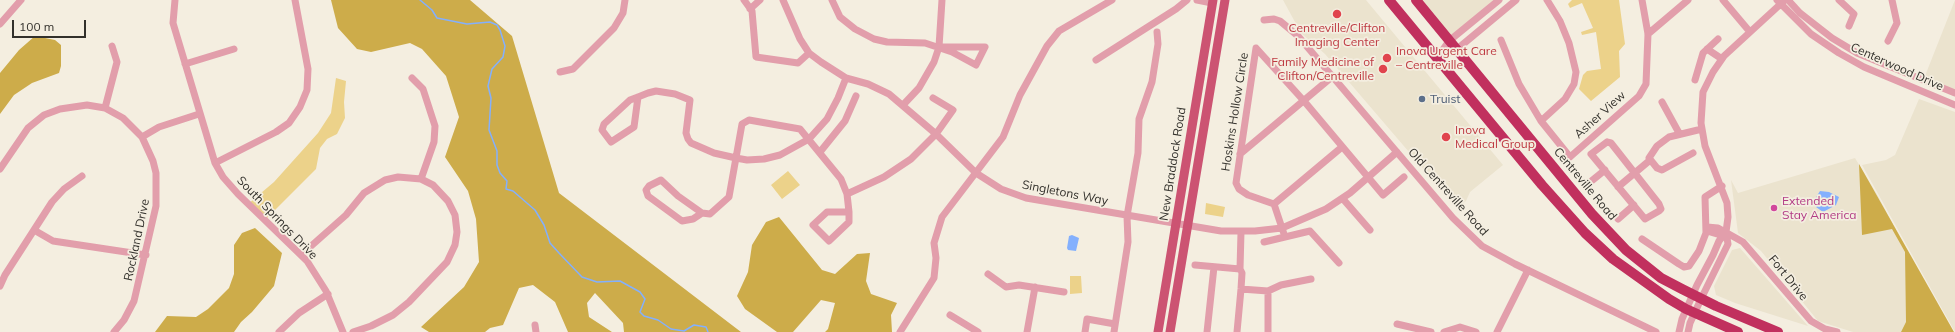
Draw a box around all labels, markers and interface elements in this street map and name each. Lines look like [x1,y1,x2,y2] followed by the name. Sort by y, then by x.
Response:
[1331,8,1343,20] marker: Centreville/Clifton Imaging Center
[14,12,88,38] scale bar
[19,19,54,34] text: 100 m
[1289,21,1385,49] place label: Centreville/Clifton Imaging Center
[1848,40,1946,94] street label: Centerwood Drive
[1396,44,1497,72] place label: Inova Urgent Care – Centreville
[1219,52,1251,172] street label: Hoskins Hollow Circle
[1381,52,1393,64] marker: Inova Urgent Care – Centreville
[1271,55,1374,83] place label: Family Medicine of Clifton/Centreville
[1377,63,1389,75] marker: Family Medicine of Clifton/Centreville
[1571,88,1629,142] street label: Asher View
[1430,92,1461,106] place label: Truist
[1417,94,1427,104] marker: Truist
[1157,106,1189,222] street label: New Braddock Road
[1455,123,1535,151] place label: Inova Medical Group
[1440,131,1452,143] marker: Inova Medical Group
[1405,145,1491,239] street label: Old Centreville Road
[1550,145,1620,223] street label: Centreville Road
[234,173,320,263] street label: South Springs Drive
[1021,178,1109,208] street label: Singletons Way
[1782,194,1856,222] place label: Extended Stay America
[121,198,153,282] street label: Rockland Drive
[1769,203,1779,213] marker: Extended Stay America
[1765,252,1811,304] street label: Fort Drive

